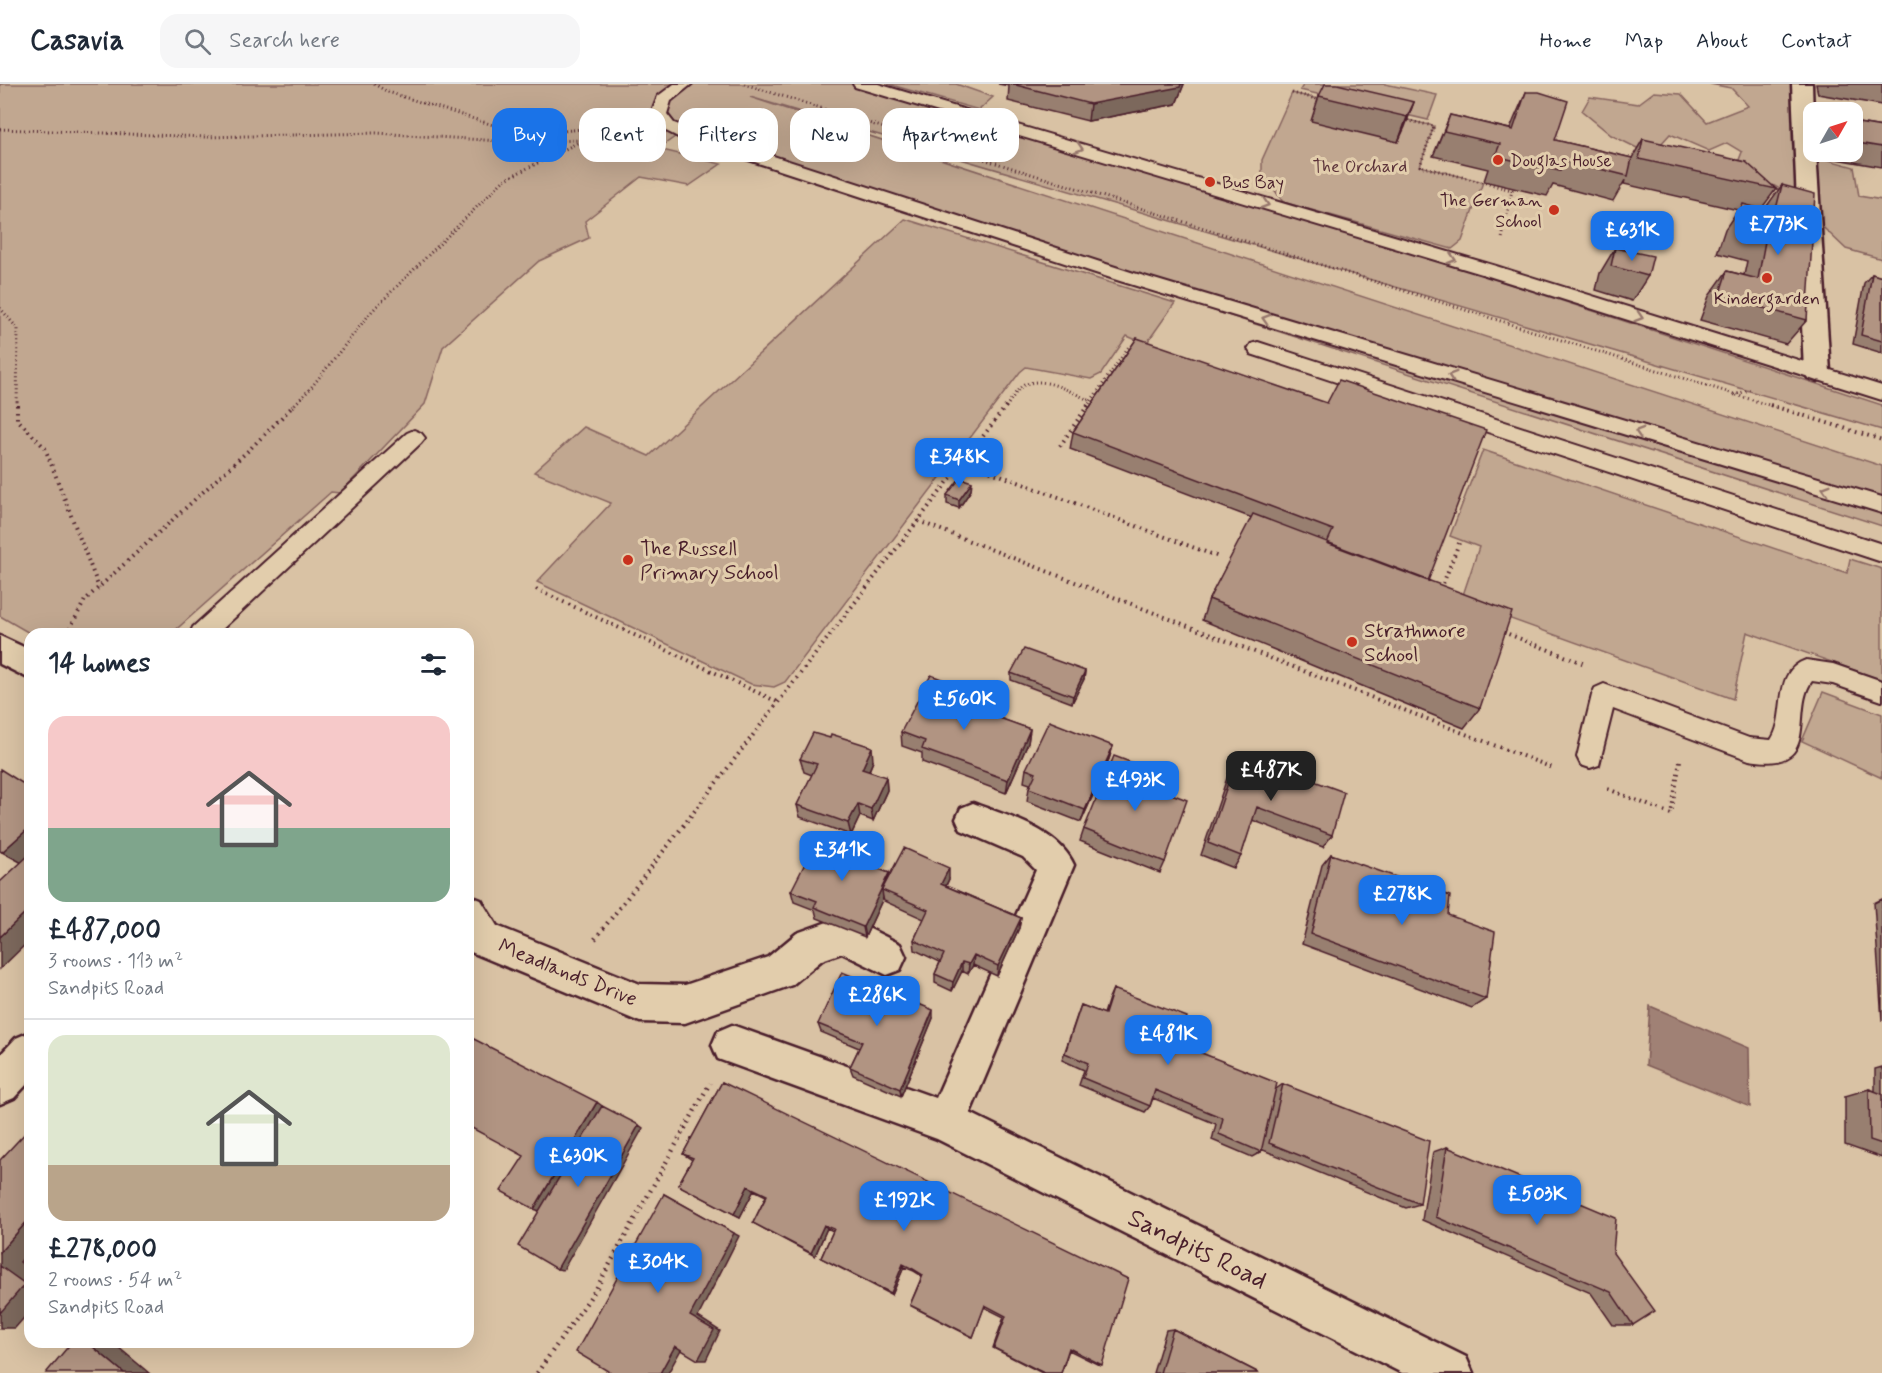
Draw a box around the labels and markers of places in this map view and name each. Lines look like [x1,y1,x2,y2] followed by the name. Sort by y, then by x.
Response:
[1510,149,1612,175] place label: Douglas House
[1491,153,1505,167] marker: Douglas House
[1222,171,1284,195] place label: Bus Bay
[1203,175,1217,189] marker: Bus Bay
[1440,189,1542,234] place label: The German School
[1547,203,1561,217] marker: The German School
[1736,205,1820,256] pin: £773K
[1590,211,1674,262] pin: £631K
[1760,271,1774,285] marker: Kindergarden
[1714,287,1820,313] place label: Kindergarden
[917,438,1001,489] pin: £348K
[640,535,779,587] place label: The Russell Primary School
[621,553,635,567] marker: The Russell Primary School
[1364,617,1466,669] place label: Strathmore School
[1345,635,1359,649] marker: Strathmore School
[922,680,1006,731] pin: £560K
[1229,751,1313,802] pin: £487K
[1093,761,1177,812] pin: £493K
[800,831,884,882] pin: £341K
[1360,875,1444,926] pin: £278K
[835,976,919,1027] pin: £286K
[1126,1015,1210,1066] pin: £481K
[536,1137,620,1188] pin: £630K
[1495,1175,1579,1226] pin: £503K
[862,1181,946,1232] pin: £192K
[616,1243,700,1294] pin: £304K

